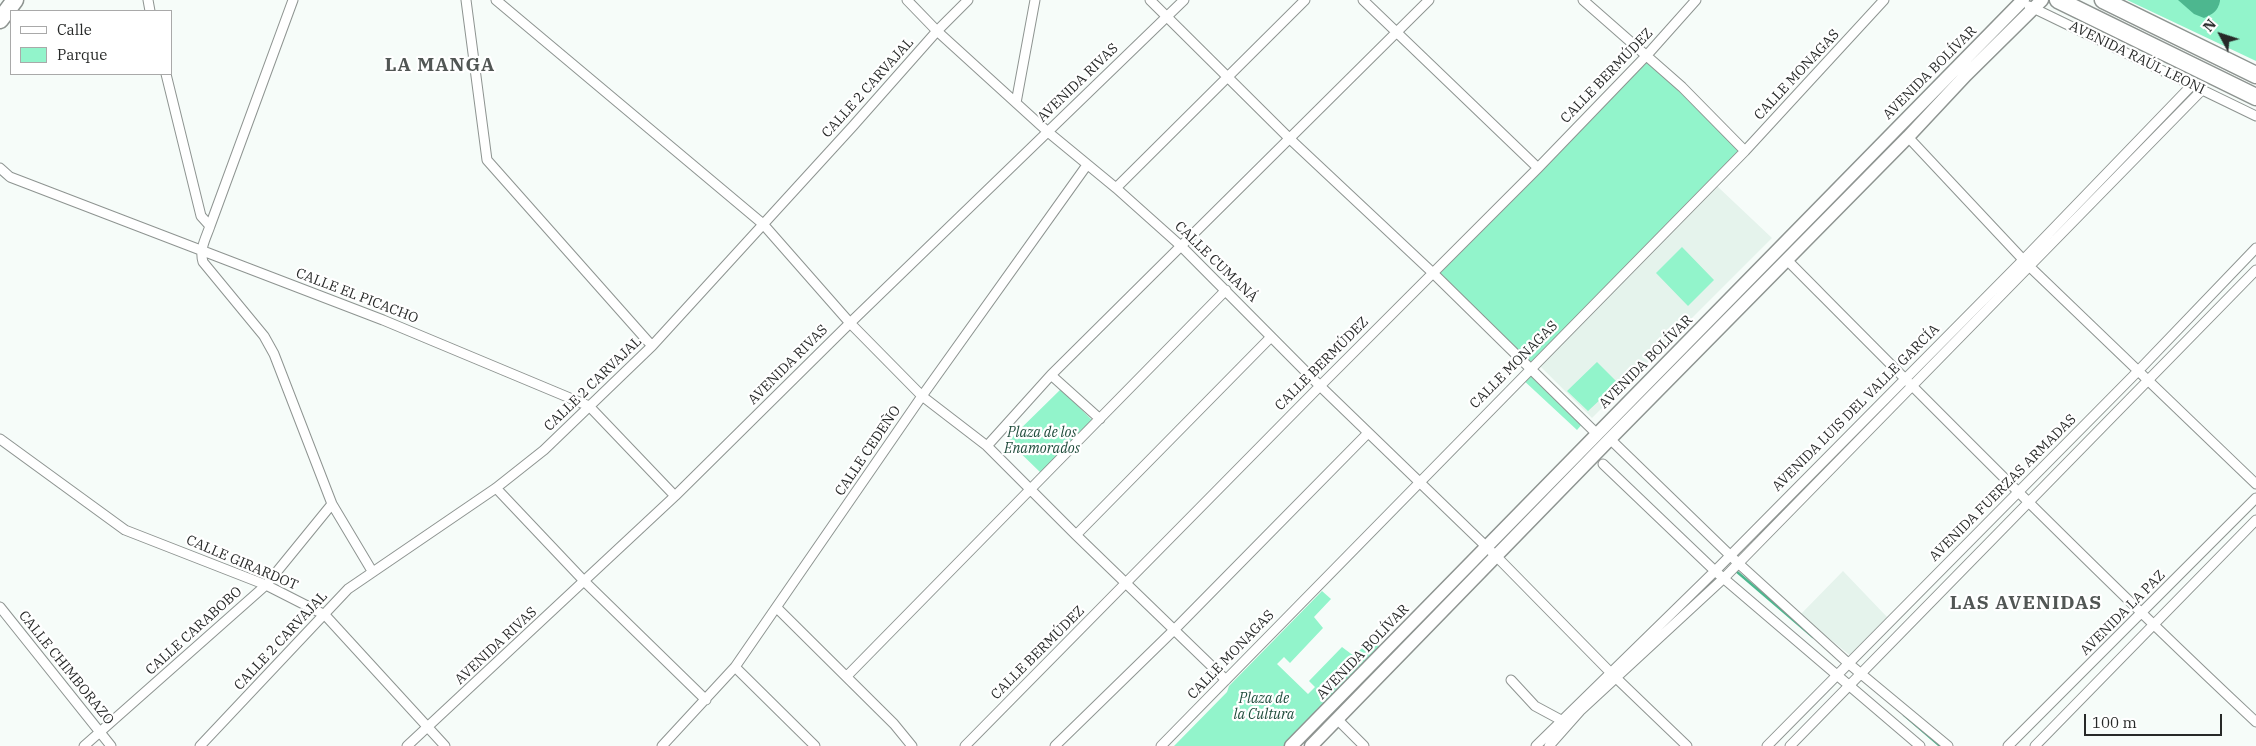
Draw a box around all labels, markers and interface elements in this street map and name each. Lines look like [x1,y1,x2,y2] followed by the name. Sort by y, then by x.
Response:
[10,10,172,75] legend
[2196,10,2246,60] north arrow
[2066,18,2208,98] street label: AVENIDA RAÚL LEONI
[57,20,92,39] text: Calle
[1880,23,1980,123] street label: AVENIDA BOLÍVAR
[1557,25,1657,127] street label: CALLE BERMÚDEZ
[1751,26,1843,124] street label: CALLE MONAGAS
[819,34,917,142] street label: CALLE 2 CARVAJAL
[1034,40,1122,126] street label: AVENIDA RIVAS
[57,45,107,64] text: Parque
[384,55,496,77] district label: LA MANGA
[1171,218,1261,306] street label: CALLE CUMANÁ
[293,265,421,327] street label: CALLE EL PICACHO
[1596,312,1696,412] street label: AVENIDA BOLÍVAR
[1272,314,1372,414] street label: CALLE BERMÚDEZ
[1467,318,1561,412] street label: CALLE MONAGAS
[1769,321,1943,495] street label: AVENIDA LUIS DEL VALLE GARCÍA
[745,322,831,408] street label: AVENIDA RIVAS
[541,333,645,435] street label: CALLE 2 CARVAJAL
[832,403,904,499] street label: CALLE CEDEÑO
[1926,411,2080,565] street label: AVENIDA FUERZAS ARMADAS
[1004,425,1080,458] park label: Plaza de los Enamorados
[184,532,300,594] street label: CALLE GIRARDOT
[2077,567,2169,659] street label: AVENIDA LA PAZ
[142,583,246,679] street label: CALLE CARABOBO
[231,588,331,694] street label: CALLE 2 CARVAJAL
[1948,593,2104,615] district label: LAS AVENIDAS
[1313,601,1413,703] street label: AVENIDA BOLÍVAR
[988,603,1088,703] street label: CALLE BERMÚDEZ
[452,604,540,688] street label: AVENIDA RIVAS
[1184,607,1278,703] street label: CALLE MONAGAS
[15,608,117,728] street label: CALLE CHIMBORAZO
[1234,691,1294,724] park label: Plaza de la Cultura
[2086,704,2224,736] scale bar
[2092,713,2137,732] text: 100 m

